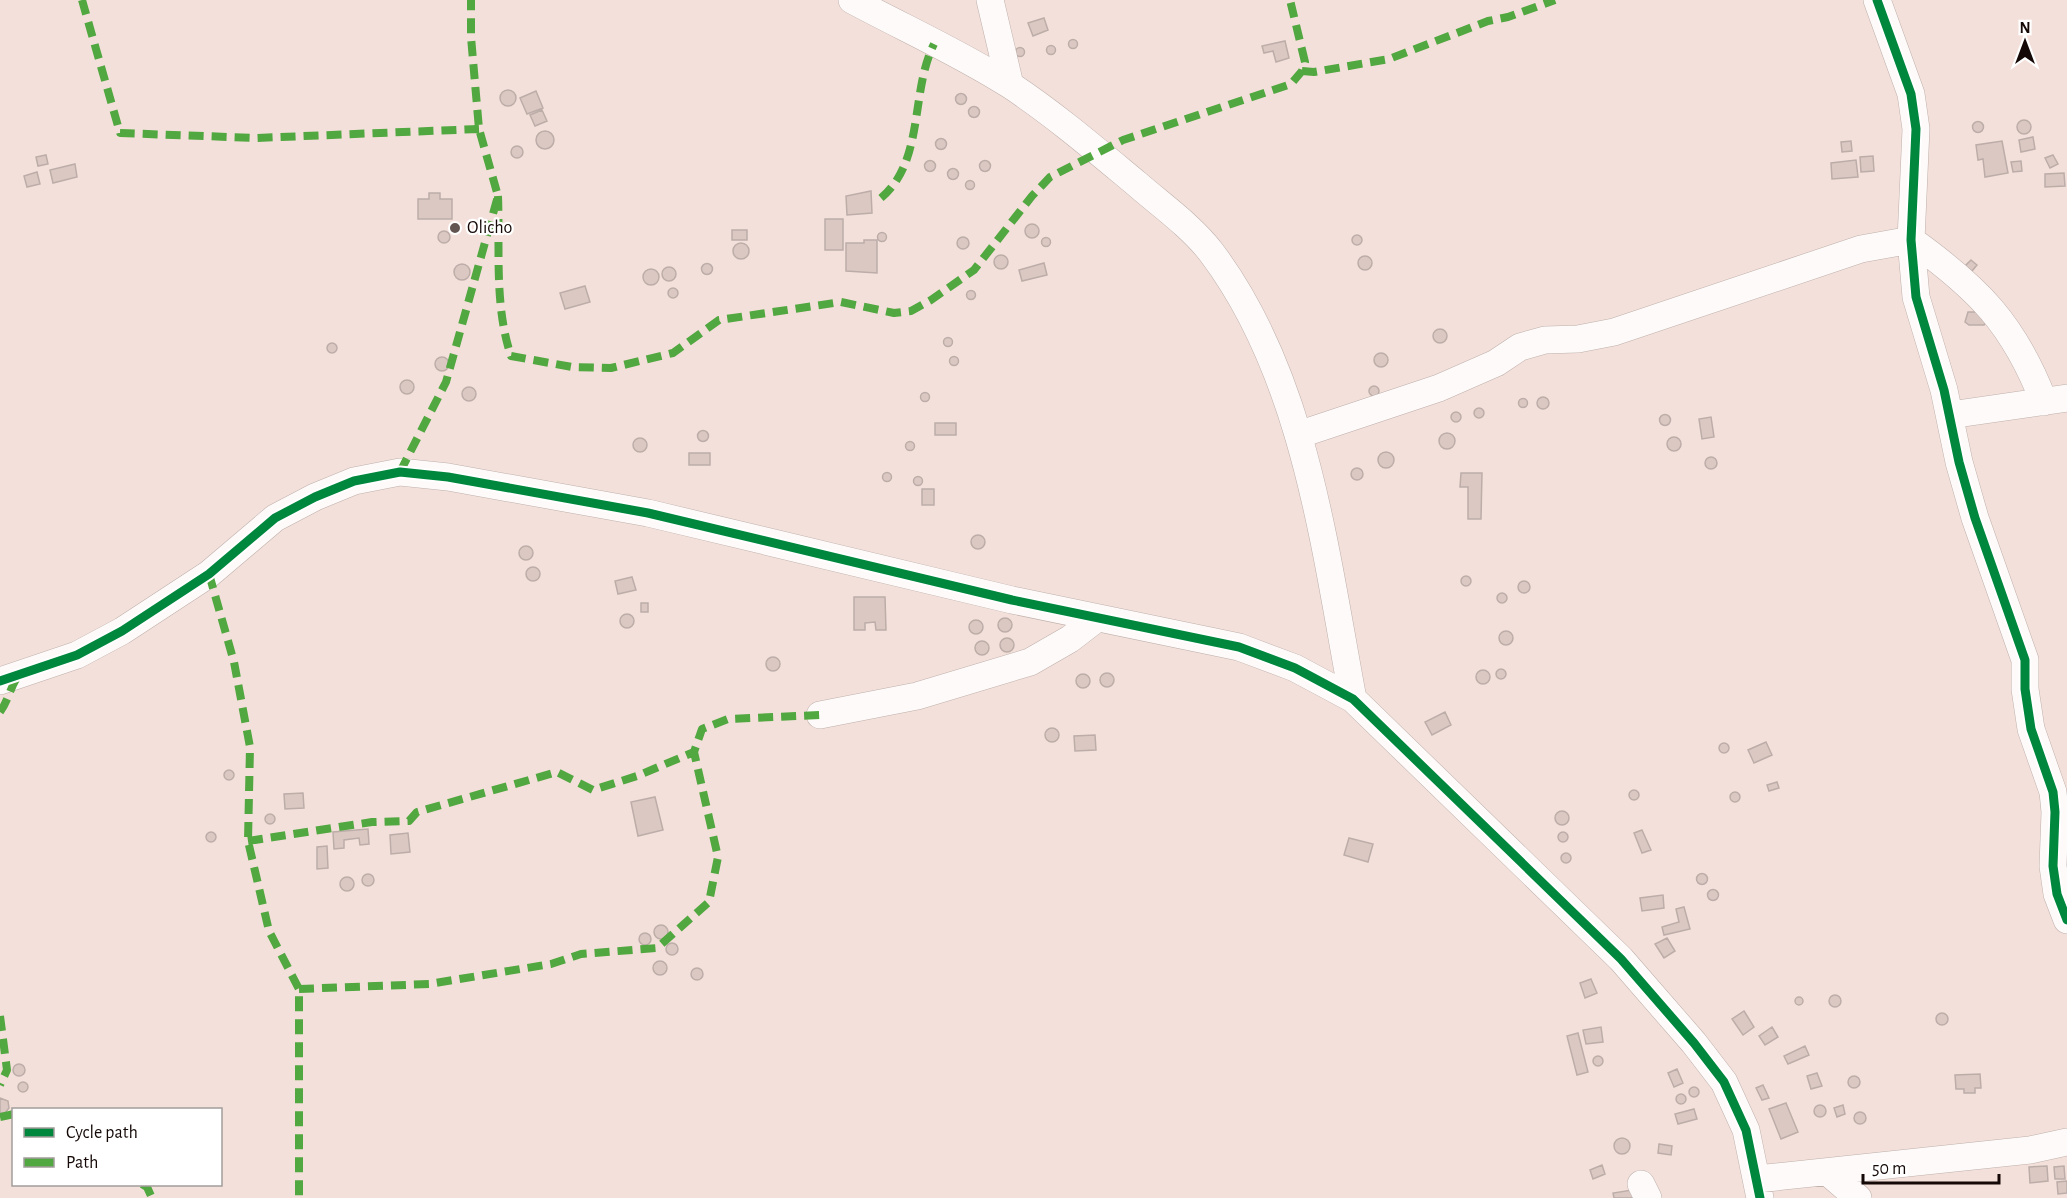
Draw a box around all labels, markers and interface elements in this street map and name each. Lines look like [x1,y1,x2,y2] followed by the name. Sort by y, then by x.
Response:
[1995,12,2055,72] north arrow
[2019,20,2031,36] text: N
[467,219,513,237] place label: Olicho
[448,221,462,235] marker: Olicho
[12,1108,222,1186] legend
[66,1124,138,1142] text: Cycle path
[1863,1147,2000,1185] scale bar
[66,1154,98,1172] text: Path
[1872,1160,1906,1178] text: 50 m

